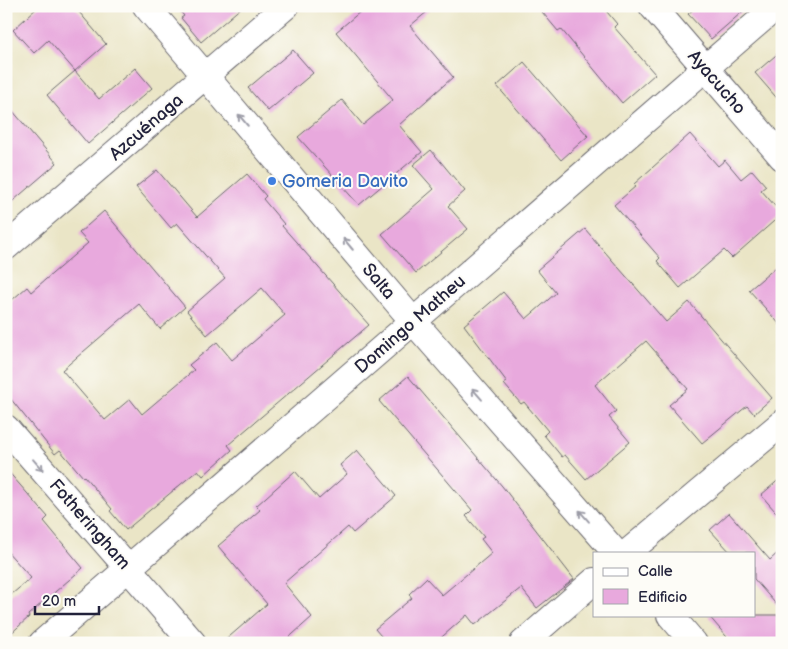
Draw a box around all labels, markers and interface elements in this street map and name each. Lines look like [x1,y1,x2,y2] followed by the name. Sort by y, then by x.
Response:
[683,46,750,119] street label: Ayacucho
[105,90,187,165] street label: Azcuénaga
[238,113,249,126] one-way arrow
[282,171,408,192] place label: Gomeria Davito
[266,175,278,187] marker: Gomeria Davito
[343,238,354,251] one-way arrow
[358,259,400,303] street label: Salta
[351,271,470,378] street label: Domingo Matheu
[471,387,482,400] one-way arrow
[33,459,44,472] one-way arrow
[45,475,134,574] street label: Fotheringham
[578,510,589,523] one-way arrow
[593,552,756,616] legend
[638,562,673,581] text: Calle
[35,584,99,616] scale bar
[638,588,687,607] text: Edificio
[42,592,76,611] text: 20 m

